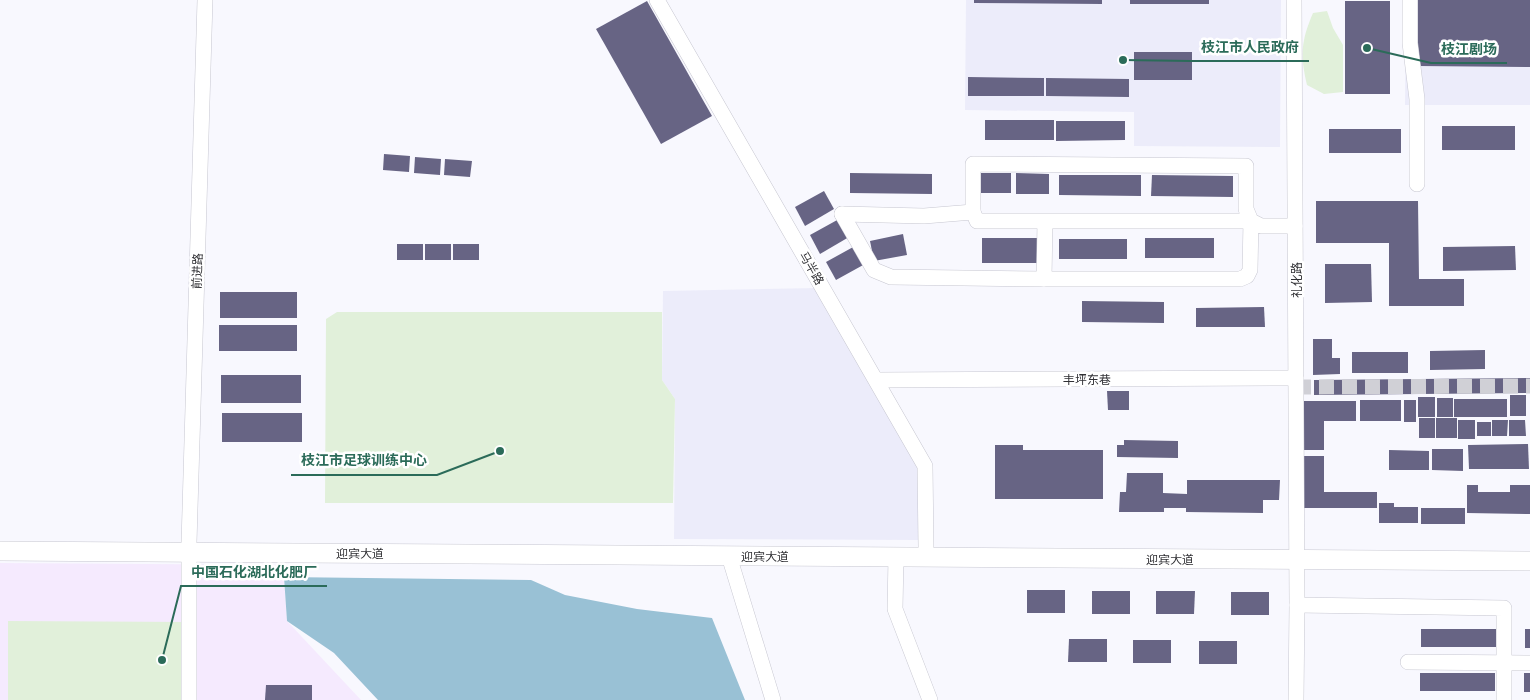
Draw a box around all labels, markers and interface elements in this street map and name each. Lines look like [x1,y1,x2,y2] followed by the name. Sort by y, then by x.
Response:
[1191,32,1309,61] callout: 枝江市人民政府
[1431,34,1507,63] callout: 枝江剧场
[1201,38,1299,55] text: 枝江市人民政府
[1441,40,1497,57] text: 枝江剧场
[797,249,827,287] street label: 马半路
[189,253,205,289] street label: 前进路
[1289,262,1304,298] street label: 礼化路
[1063,372,1111,387] street label: 丰坪东巷
[291,446,437,475] callout: 枝江市足球训练中心
[301,451,427,468] text: 枝江市足球训练中心
[336,546,384,561] street label: 迎宾大道
[741,549,789,564] street label: 迎宾大道
[1146,552,1194,567] street label: 迎宾大道
[181,557,327,586] callout: 中国石化湖北化肥厂
[191,563,317,580] text: 中国石化湖北化肥厂

